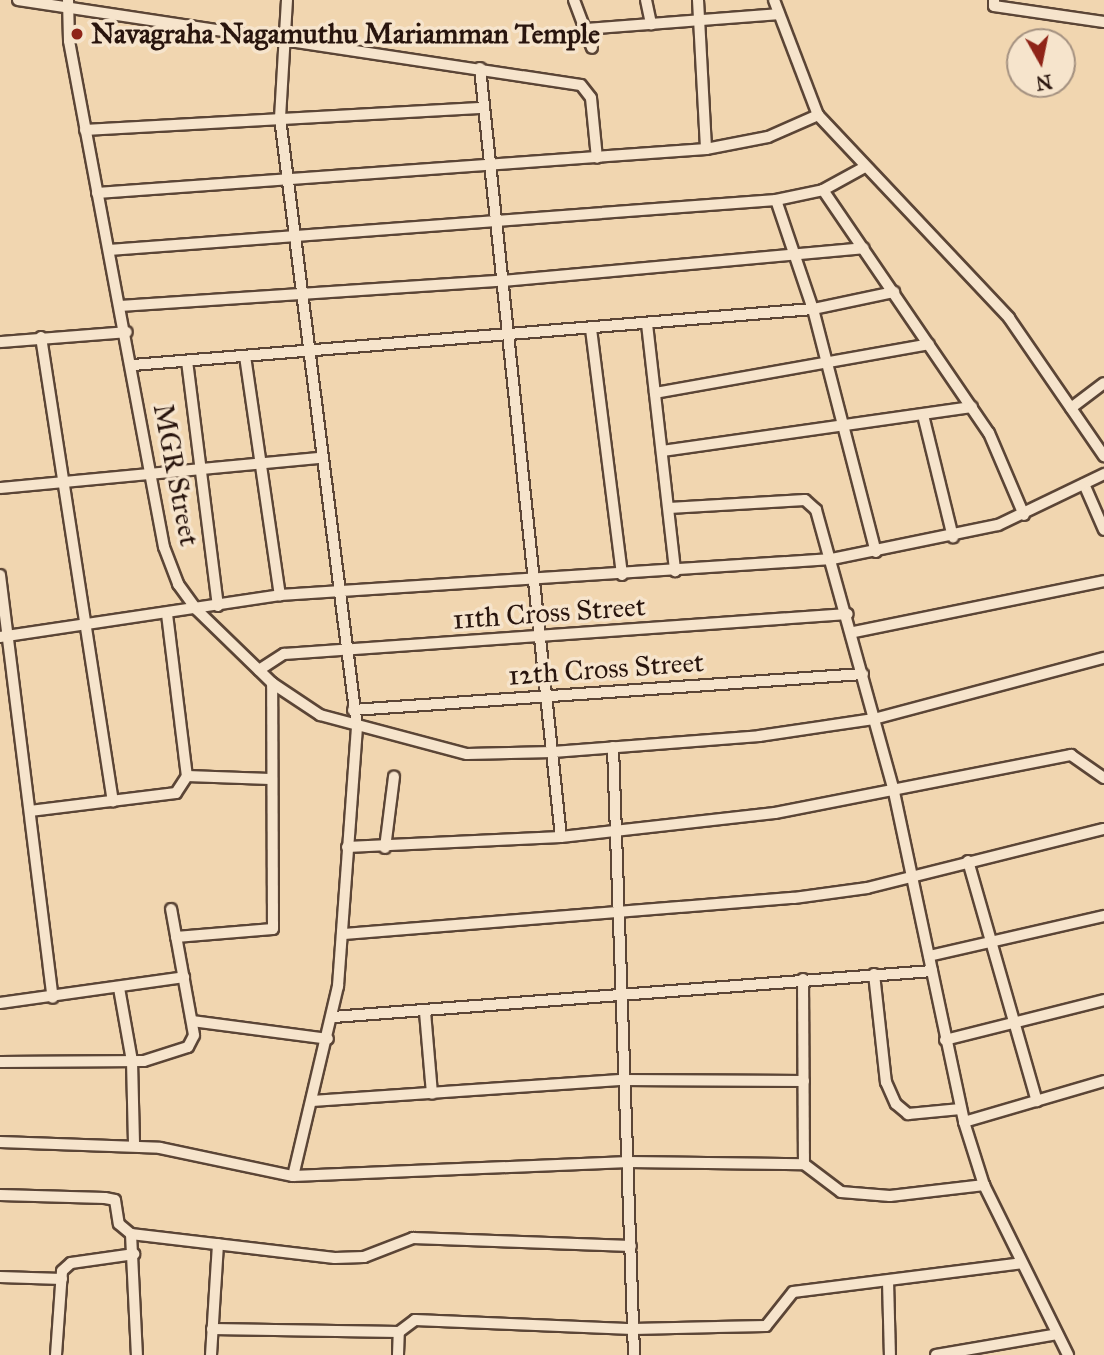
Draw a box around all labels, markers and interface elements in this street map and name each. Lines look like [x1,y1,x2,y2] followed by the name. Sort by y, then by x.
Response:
[91,17,600,51] place label: Navagraha Nagamuthu Mariamman Temple
[69,26,85,42] marker: Navagraha Nagamuthu Mariamman Temple
[1006,28,1076,98] north arrow
[1034,70,1054,95] text: N
[146,401,206,549] street label: MGR Street
[451,589,647,637] street label: 11th Cross Street
[507,645,705,693] street label: 12th Cross Street

